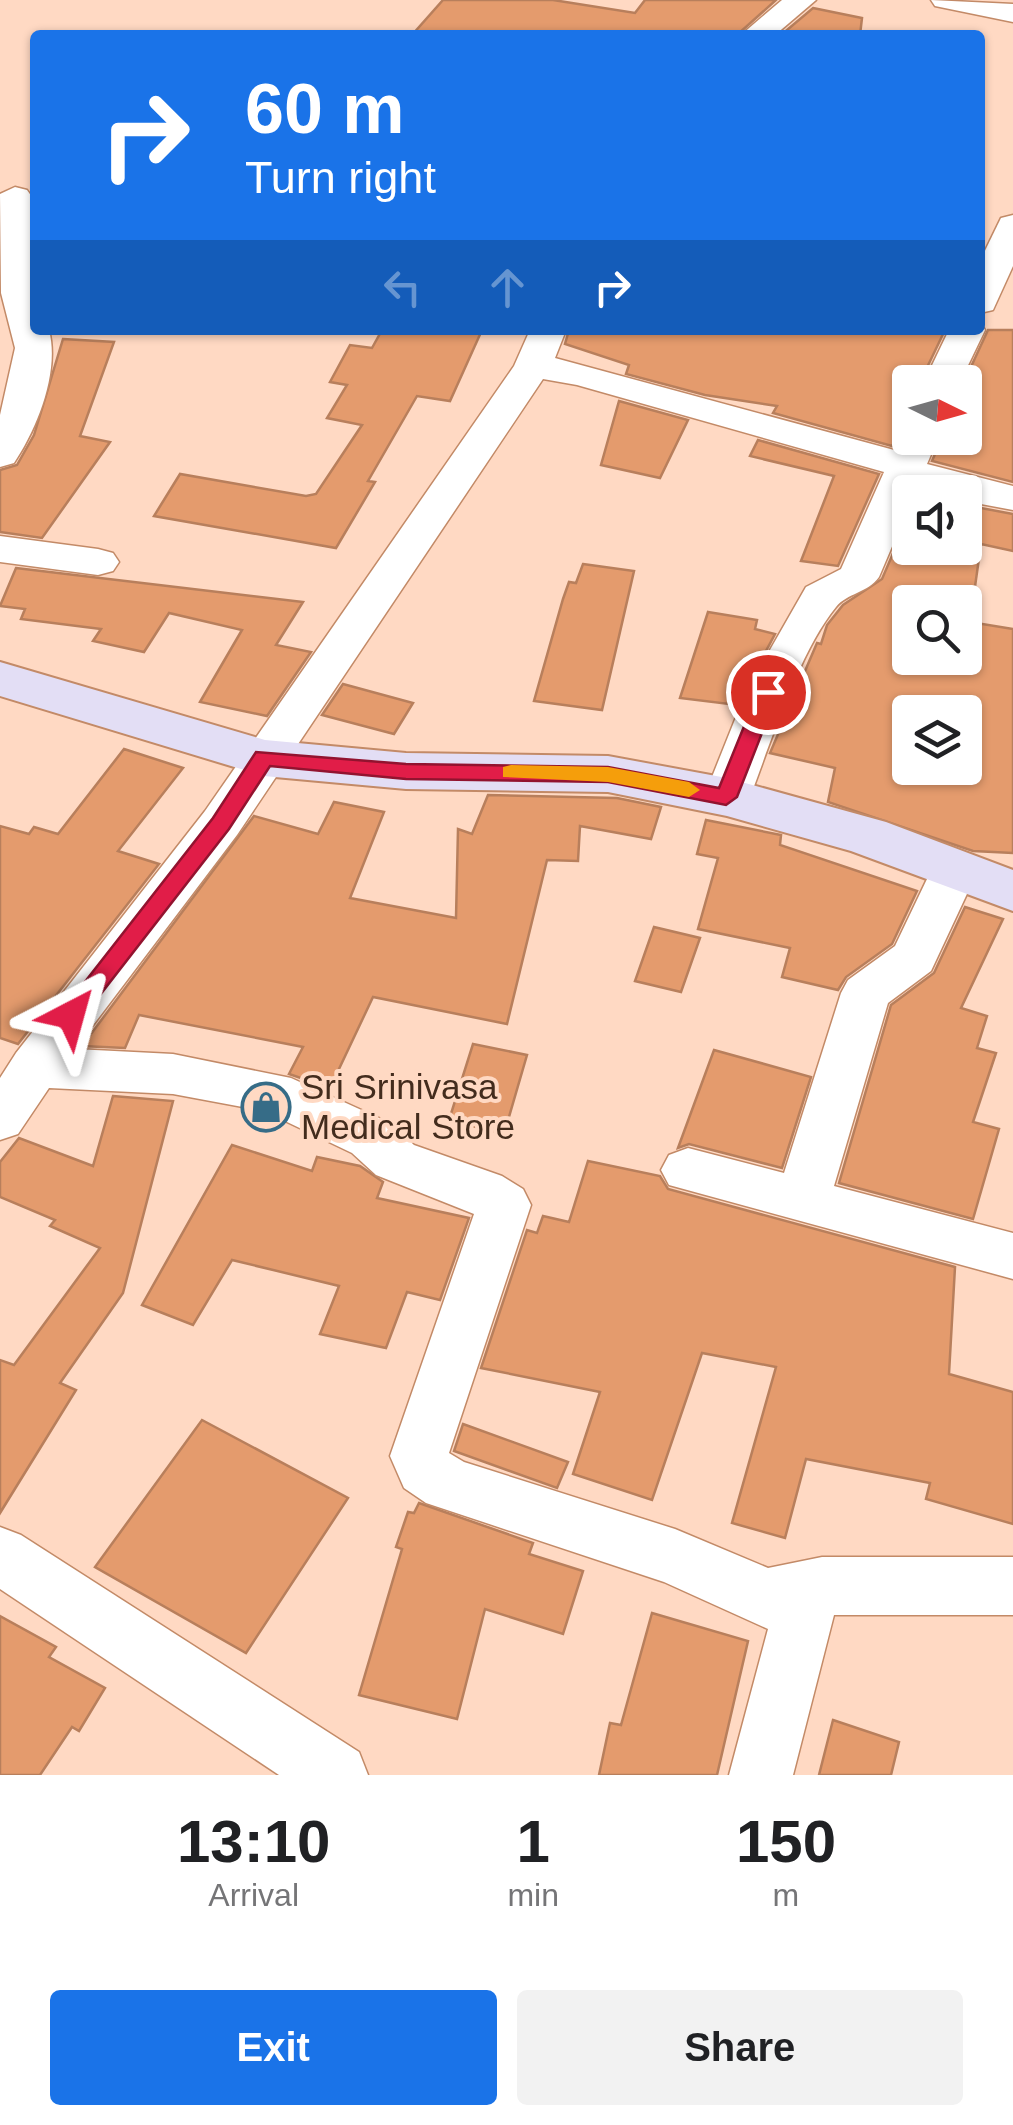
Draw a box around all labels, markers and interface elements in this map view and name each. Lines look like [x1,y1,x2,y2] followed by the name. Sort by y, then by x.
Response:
[80,70,210,200] icon: right
[245,70,405,148] text: 60 m
[245,152,436,203] text: Turn right
[375,260,430,315] icon: left
[480,260,535,315] icon: ahead
[585,260,640,315] icon: right
[892,365,982,455] north arrow
[892,365,982,785] map controls
[892,475,982,565] button: sound
[892,585,982,675] button: search
[726,650,811,735] pin
[741,665,796,720] icon: arrive
[892,695,982,785] button: layers
[19,963,123,1067] position arrow
[301,1067,515,1146] place label: Sri Srinivasa Medical Store
[240,1081,292,1133] shop icon: Sri Srinivasa Medical Store
[177,1808,330,1875] text: 13:10
[516,1808,550,1875] text: 1
[736,1808,836,1875] text: 150
[208,1877,299,1913] text: Arrival
[507,1877,559,1913] text: min
[773,1877,799,1913] text: m
[50,1990,497,2105] button: Exit
[517,1990,963,2105] button: Share

